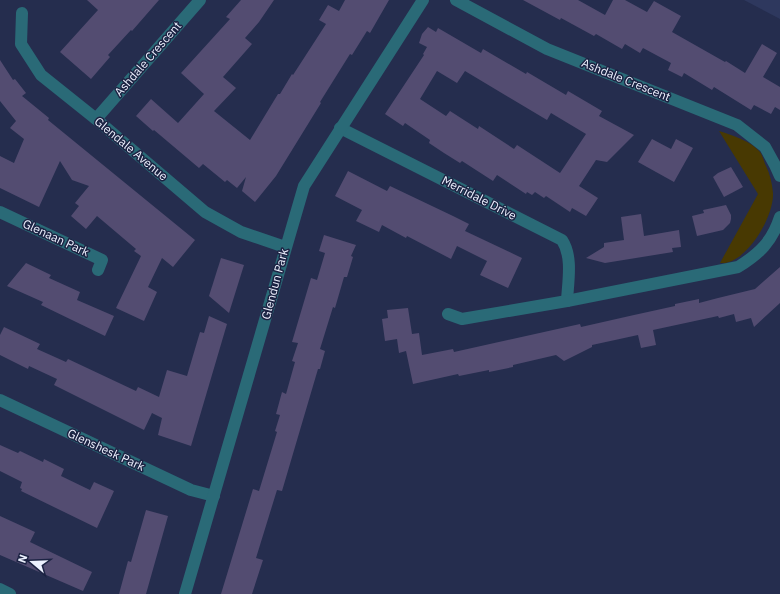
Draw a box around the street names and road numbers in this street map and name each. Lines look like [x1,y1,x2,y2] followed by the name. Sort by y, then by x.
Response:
[111,18,184,99] street label: Ashdale Crescent
[580,55,673,104] street label: Ashdale Crescent
[92,114,171,184] street label: Glendale Avenue
[439,172,520,223] street label: Merridale Drive
[21,216,93,260] street label: Glenaan Park
[258,246,291,321] street label: Glendun Park
[65,425,148,474] street label: Glenshesk Park

